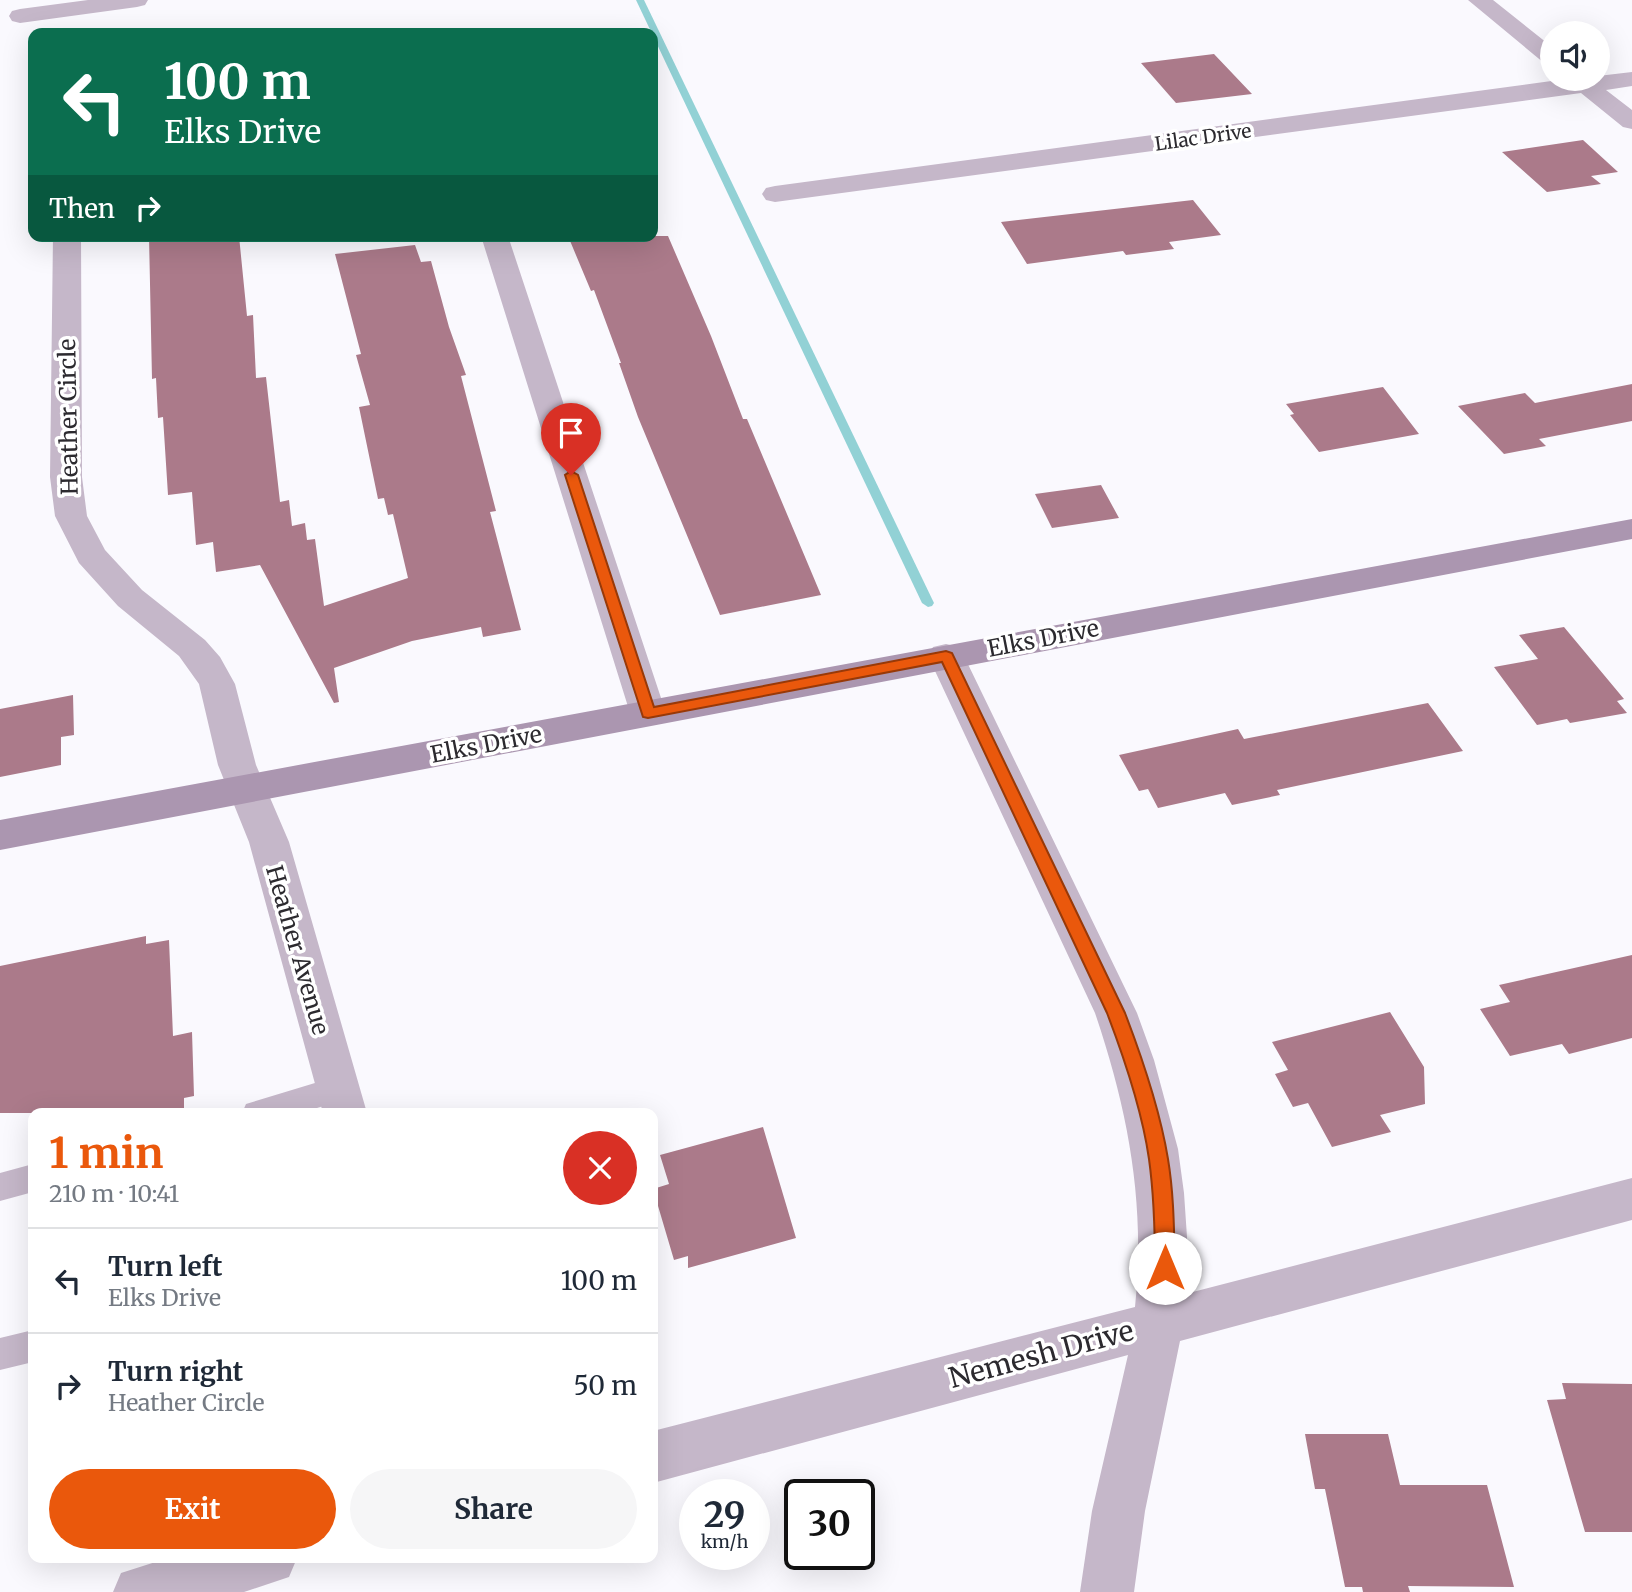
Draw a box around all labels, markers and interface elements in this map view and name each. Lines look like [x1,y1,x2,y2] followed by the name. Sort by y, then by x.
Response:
[1540,21,1610,91] map controls
[1540,21,1610,91] button: sound
[164,51,311,112] text: 100 m
[49,56,140,147] icon: left
[164,112,321,152] text: Elks Drive
[1153,118,1253,156] street label: Lilac Drive
[129,189,167,227] icon: right
[49,192,115,225] text: Then
[52,338,84,496] street label: Heather Circle
[541,403,601,475] pin
[552,414,590,452] icon: arrive
[985,613,1101,663] street label: Elks Drive
[428,719,544,769] street label: Elks Drive
[260,862,336,1038] street label: Heather Avenue
[49,1127,163,1179] text: 1 min
[563,1131,637,1205] button: close
[49,1179,179,1208] text: 210 m · 10:41
[1128,1231,1202,1305] position arrow
[108,1250,222,1283] text: Turn left
[49,1262,87,1300] icon: left
[561,1264,637,1297] text: 100 m
[108,1283,221,1312] text: Elks Drive
[945,1312,1137,1396] street label: Nemesh Drive
[108,1355,243,1388] text: Turn right
[49,1367,87,1405] icon: right
[573,1369,637,1402] text: 50 m
[108,1388,265,1417] text: Heather Circle
[49,1469,336,1549] button: Exit
[350,1469,637,1549] button: Share
[784,1479,875,1570] speed limit sign: 30
[704,1493,745,1537] text: 29
[701,1530,748,1553] text: km/h

